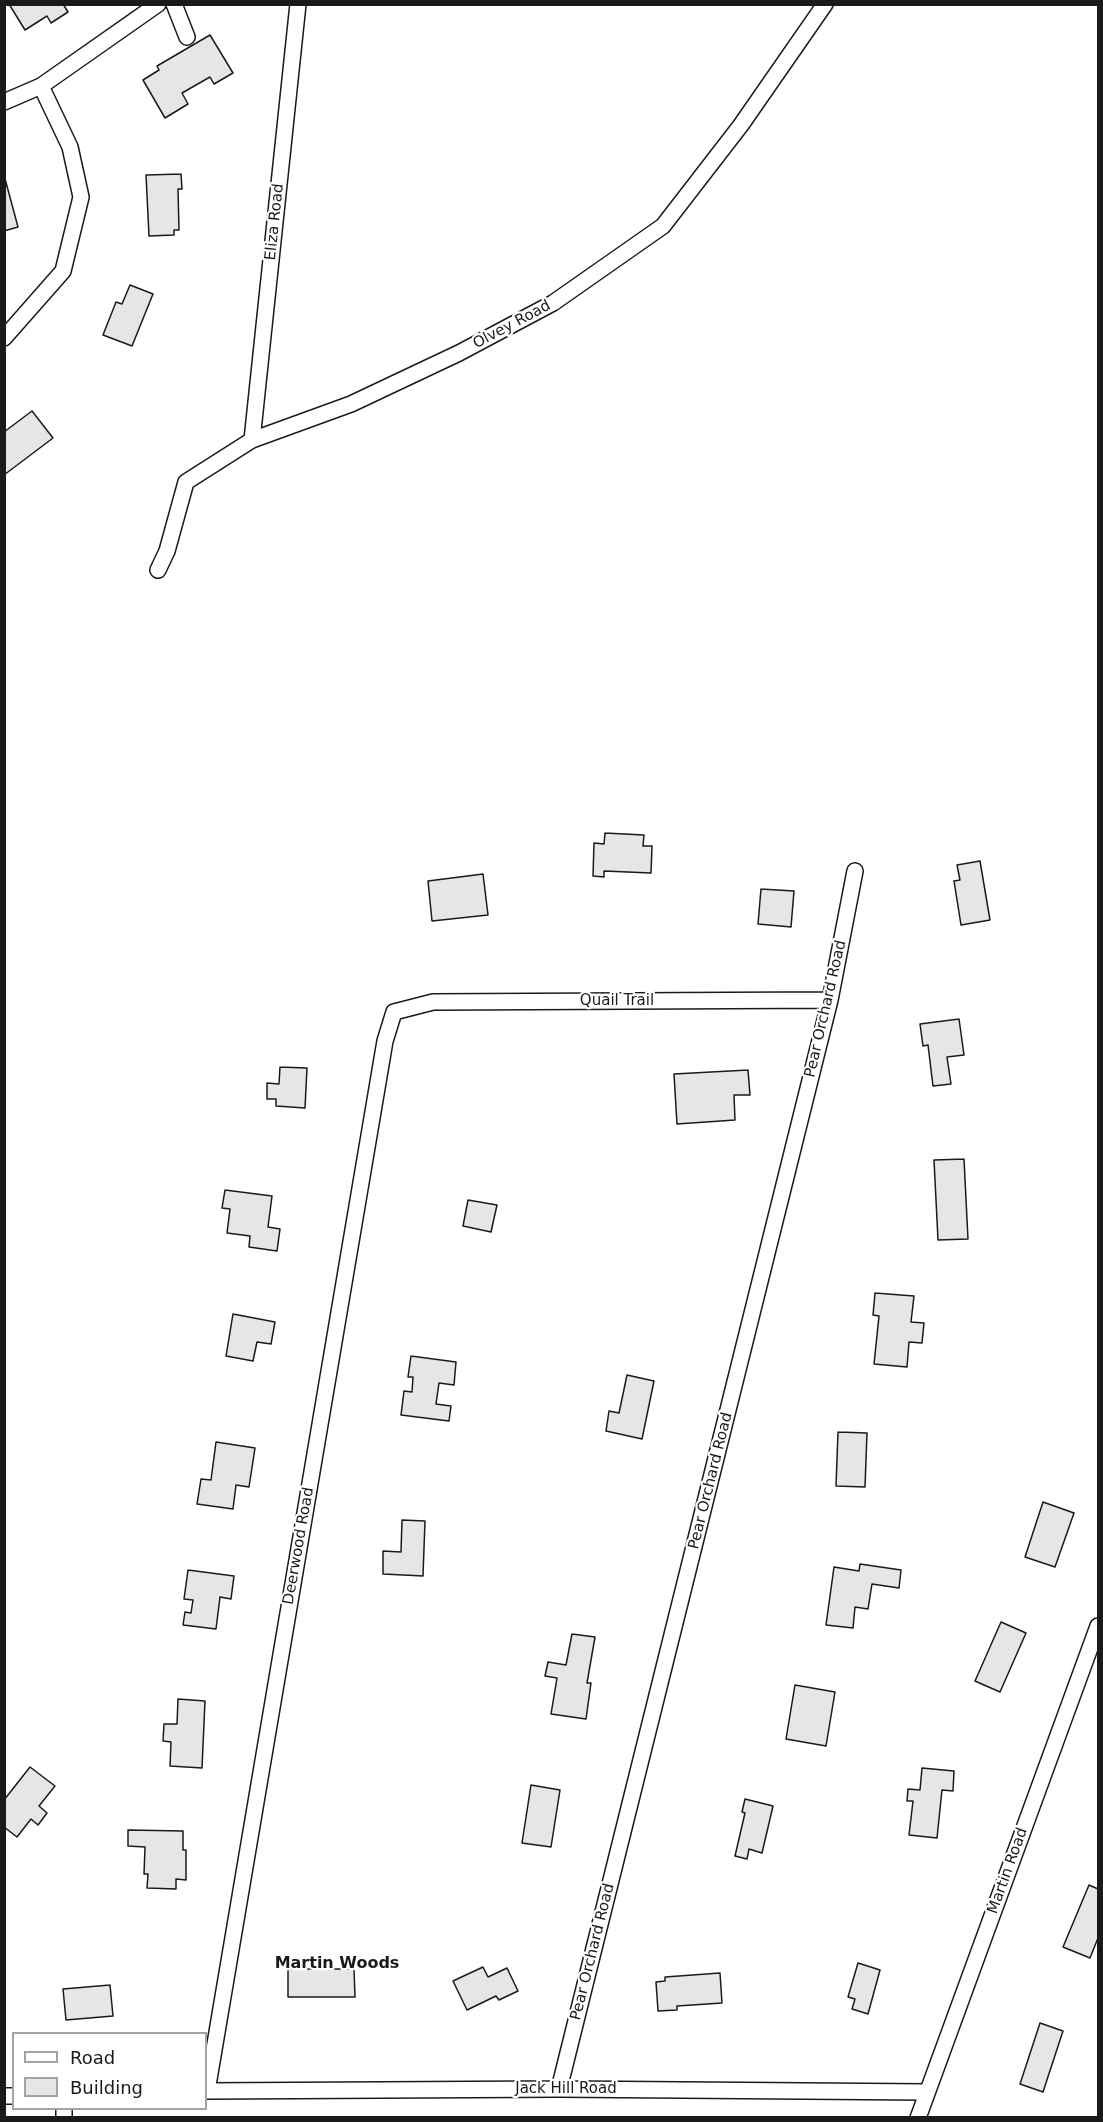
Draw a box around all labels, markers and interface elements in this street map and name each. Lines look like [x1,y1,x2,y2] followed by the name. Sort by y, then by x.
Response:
[262,183,288,261] street label: Eliza Road
[470,297,554,353] street label: Olvey Road
[801,939,851,1079] street label: Pear Orchard Road
[580,992,654,1010] street label: Quail Trail
[685,1411,737,1551] street label: Pear Orchard Road
[280,1486,318,1606] street label: Deerwood Road
[984,1826,1032,1916] street label: Martin Road
[567,1882,619,2022] street label: Pear Orchard Road
[275,1954,399,1974] district label: Martin Woods
[12,2032,207,2110] legend
[70,2047,115,2068] text: Road
[70,2077,143,2098] text: Building
[515,2080,617,2098] street label: Jack Hill Road

